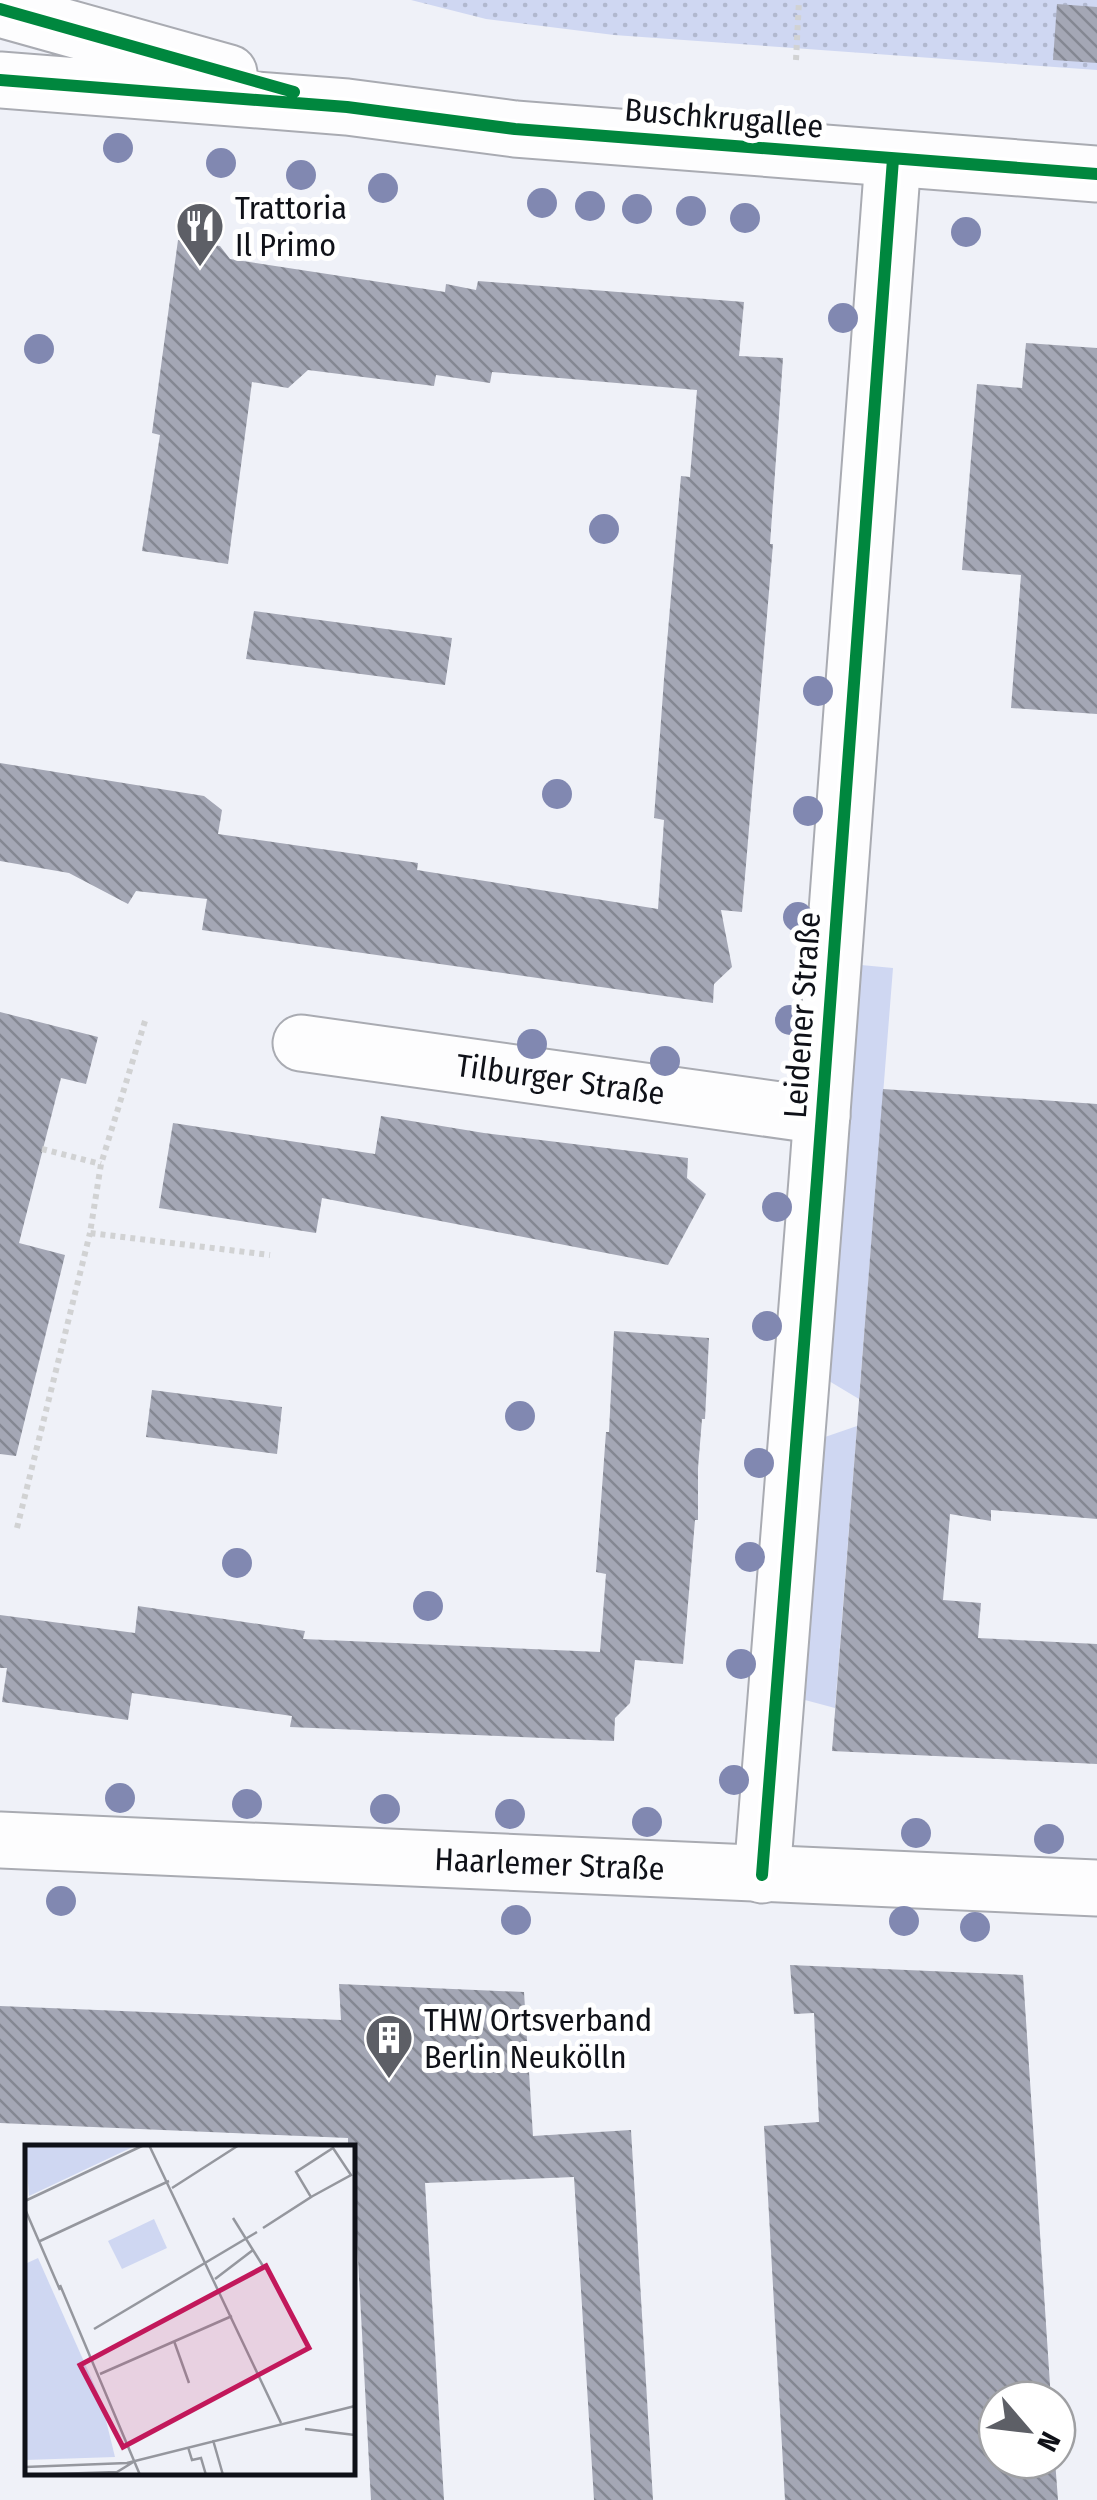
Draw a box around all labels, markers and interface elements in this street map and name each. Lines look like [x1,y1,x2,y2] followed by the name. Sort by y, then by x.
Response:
[623,90,825,146] street label: Buschkrugallee
[235,189,347,264] place label: Trattoria Il Primo
[174,200,226,268] restaurant icon: Trattoria Il Primo
[776,911,828,1119] street label: Leidener Straße
[454,1046,667,1113] street label: Tilburger Straße
[434,1840,665,1888] street label: Haarlemer Straße
[424,2001,652,2076] place label: THW Ortsverband Berlin Neukölln
[363,2012,415,2080] building icon: THW Ortsverband Berlin Neukölln
[25,2145,355,2475] inset map
[977,2380,1077,2480] north arrow
[1030,2426,1067,2457] text: N

